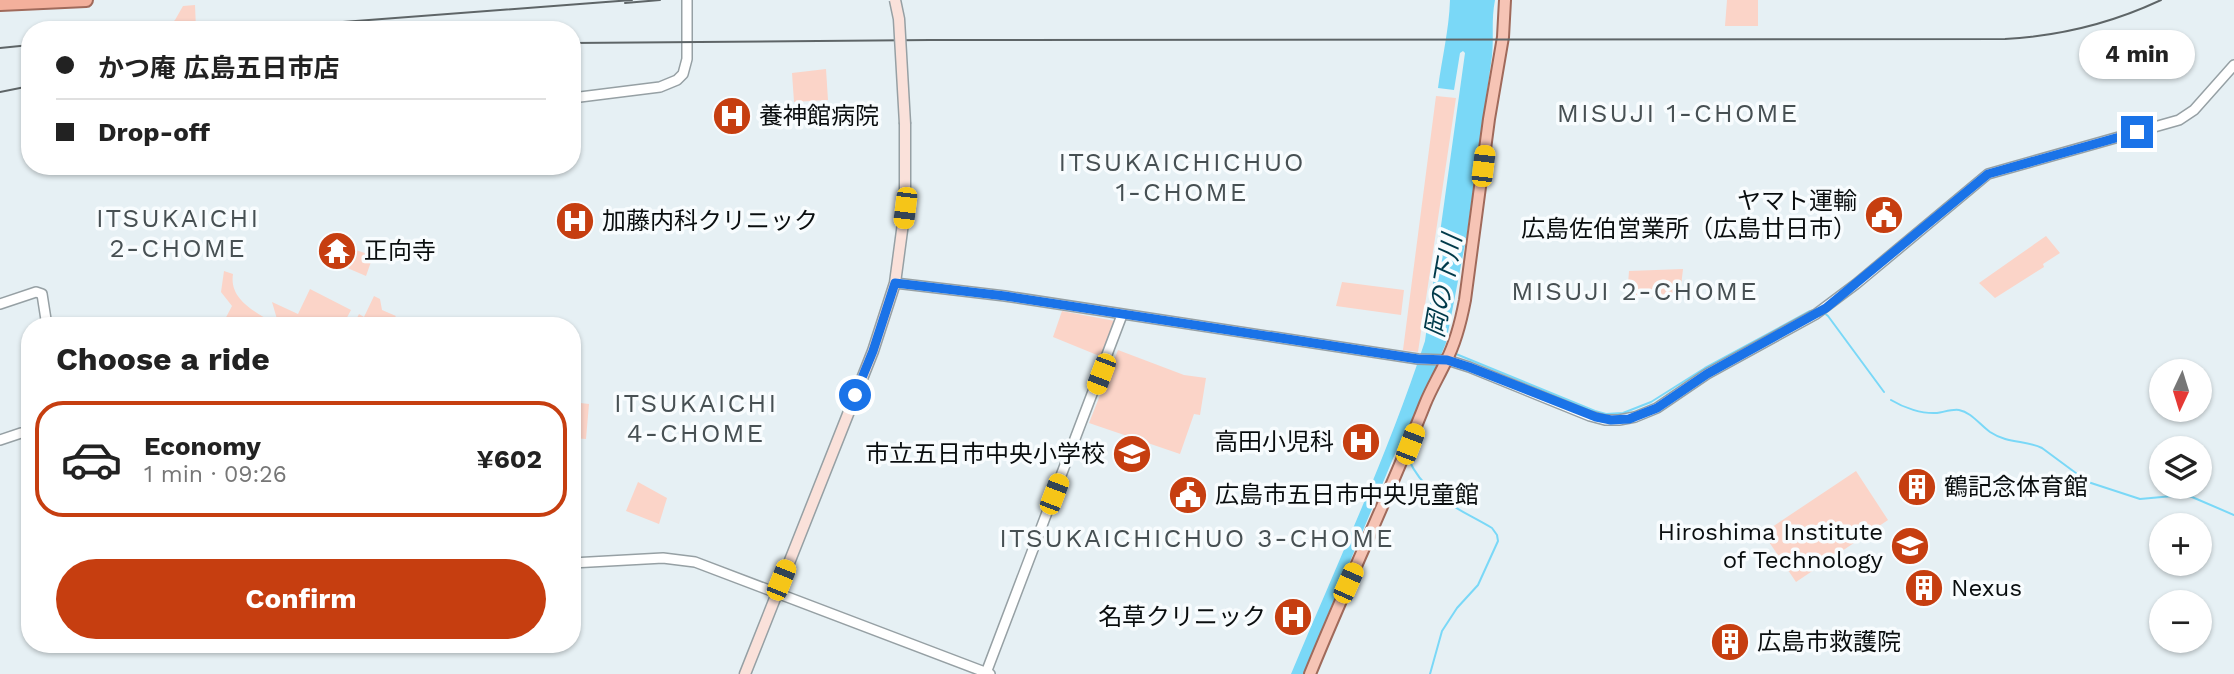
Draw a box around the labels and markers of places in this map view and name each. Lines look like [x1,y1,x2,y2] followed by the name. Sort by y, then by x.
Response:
[711,95,753,137] hospital icon: 養神館病院
[759,102,879,130] place label: 養神館病院
[1521,187,1857,243] place label: ヤマト運輸 広島佐伯営業所（広島廿日市）
[1863,194,1905,236] public building icon: ヤマト運輸 広島佐伯営業所（広島廿日市）
[554,200,596,242] hospital icon: 加藤内科クリニック
[602,207,818,235] place label: 加藤内科クリニック
[316,230,358,272] temple icon: 正向寺
[364,237,436,265] place label: 正向寺
[1340,421,1382,463] hospital icon: 高田小児科
[1214,428,1334,456] place label: 高田小児科
[1111,433,1153,475] school or university icon: 市立五日市中央小学校
[865,440,1105,468] place label: 市立五日市中央小学校
[1896,466,1938,508] building icon: 鶴記念体育館
[1944,473,2088,501] place label: 鶴記念体育館
[1167,474,1209,516] public building icon: 広島市五日市中央児童館
[1215,481,1479,509] place label: 広島市五日市中央児童館
[1658,518,1884,574] place label: Hiroshima Institute of Technology
[1889,525,1931,567] school or university icon: Hiroshima Institute of Technology
[1903,567,1945,609] building icon: Nexus
[1951,574,2022,602] place label: Nexus
[1272,596,1314,638] hospital icon: 名草クリニック
[1098,603,1266,631] place label: 名草クリニック
[1709,621,1751,663] building icon: 広島市救護院
[1757,628,1901,656] place label: 広島市救護院

